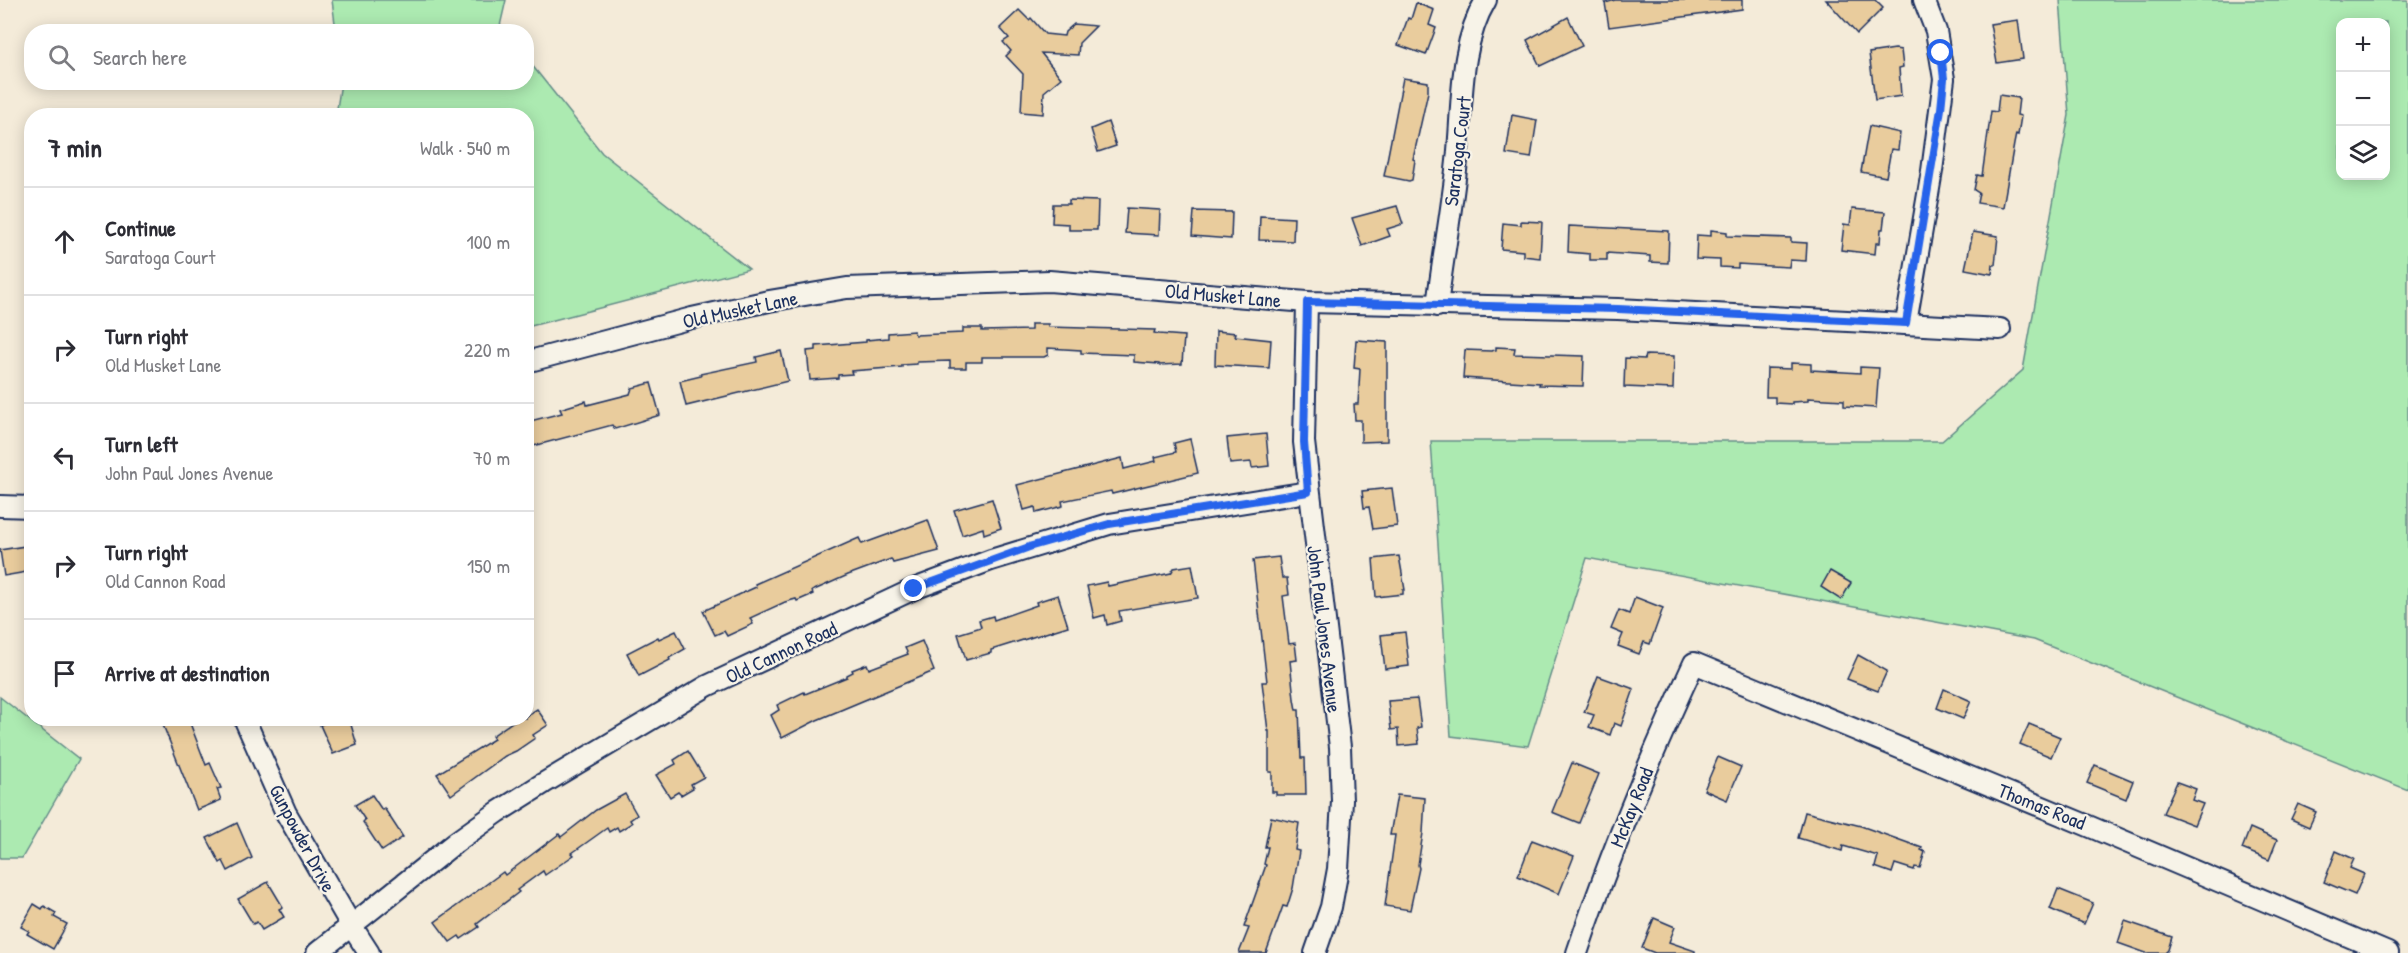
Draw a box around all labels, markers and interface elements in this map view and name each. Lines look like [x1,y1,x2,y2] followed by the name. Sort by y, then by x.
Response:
[2336,18,2390,180] map controls
[2336,18,2390,72] button: +
[24,24,534,90] search box
[1927,39,1953,65] route start
[45,41,78,74] icon: search
[93,42,187,72] text: Search here
[2336,72,2390,126] button: −
[1437,93,1477,207] street label: Saratoga Court
[2336,126,2390,180] button: layers
[48,130,102,165] text: 7 min
[420,134,510,161] text: Walk · 540 m
[105,213,176,243] text: Continue
[48,225,81,258] icon: ahead
[467,228,510,255] text: 100 m
[105,243,215,270] text: Saratoga Court
[1164,276,1282,314] street label: Old Musket Lane
[680,284,800,334] street label: Old Musket Lane
[105,321,188,351] text: Turn right
[48,333,81,366] icon: right
[464,336,510,363] text: 220 m
[105,351,221,378] text: Old Musket Lane
[105,429,178,459] text: Turn left
[48,441,81,474] icon: left
[473,444,510,471] text: 70 m
[105,459,273,486] text: John Paul Jones Avenue
[105,537,188,567] text: Turn right
[1301,544,1349,714] street label: John Paul Jones Avenue
[48,549,81,582] icon: right
[467,552,510,579] text: 150 m
[105,567,225,594] text: Old Cannon Road
[900,575,926,601] route end
[721,614,841,690] street label: Old Cannon Road
[48,657,81,690] icon: arrive
[105,658,270,688] text: Arrive at destination
[1603,763,1659,851] street label: McKay Road
[1994,776,2090,836] street label: Thomas Road
[263,779,343,897] street label: Gunpowder Drive

